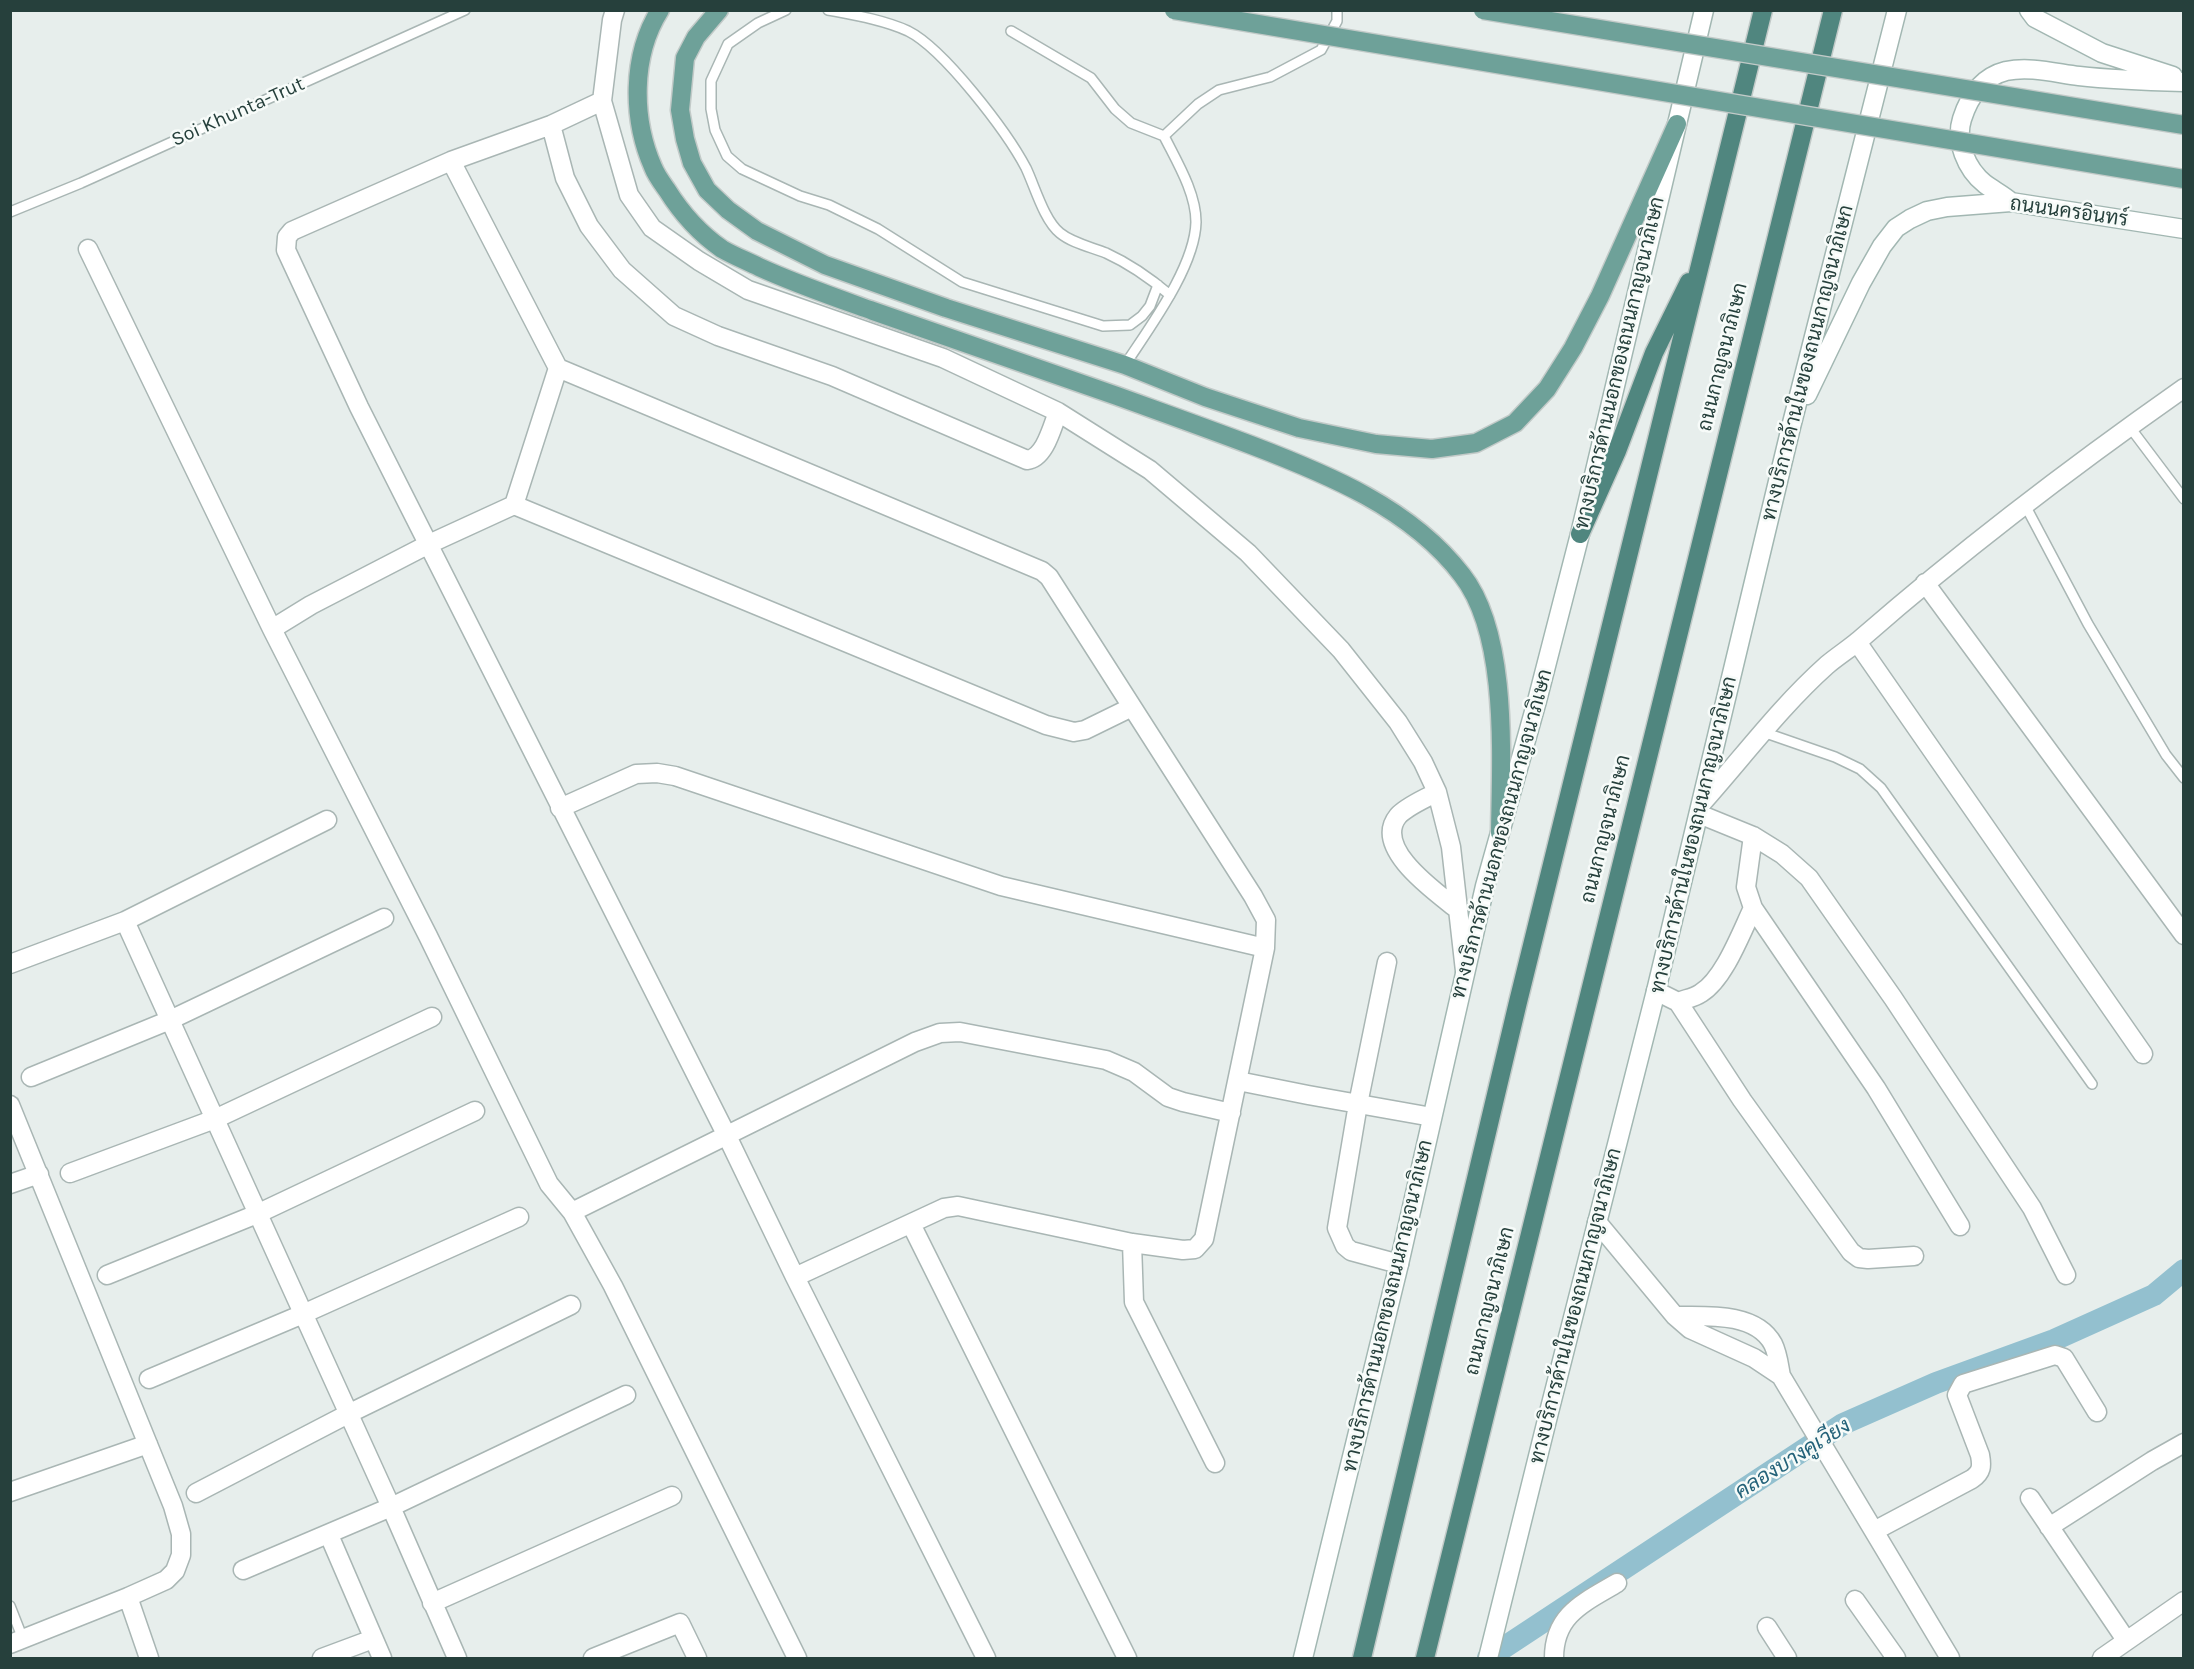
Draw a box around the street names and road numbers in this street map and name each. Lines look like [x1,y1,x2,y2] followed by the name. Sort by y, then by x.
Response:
[168,72,308,152] street label: Soi Khunta-Trut
[2008,192,2130,232] street label: ถนนนครอินทร์
[1570,194,1670,532] street label: ทางบริการด้านนอกของถนนกาญจนาภิเษก
[1757,203,1859,523] street label: ทางบริการด้านในของถนนกาญจนาภิเษก
[1693,280,1753,434] street label: ถนนกาญจนาภิเษก
[1446,666,1558,1002] street label: ทางบริการด้านนอกของถนนกาญจนาภิเษก
[1646,674,1742,996] street label: ทางบริการด้านในของถนนกาญจนาภิเษก
[1576,752,1636,906] street label: ถนนกาญจนาภิเษก
[1338,1137,1438,1475] street label: ทางบริการด้านนอกของถนนกาญจนาภิเษก
[1525,1146,1627,1466] street label: ทางบริการด้านในของถนนกาญจนาภิเษก
[1460,1224,1520,1378] street label: ถนนกาญจนาภิเษก

